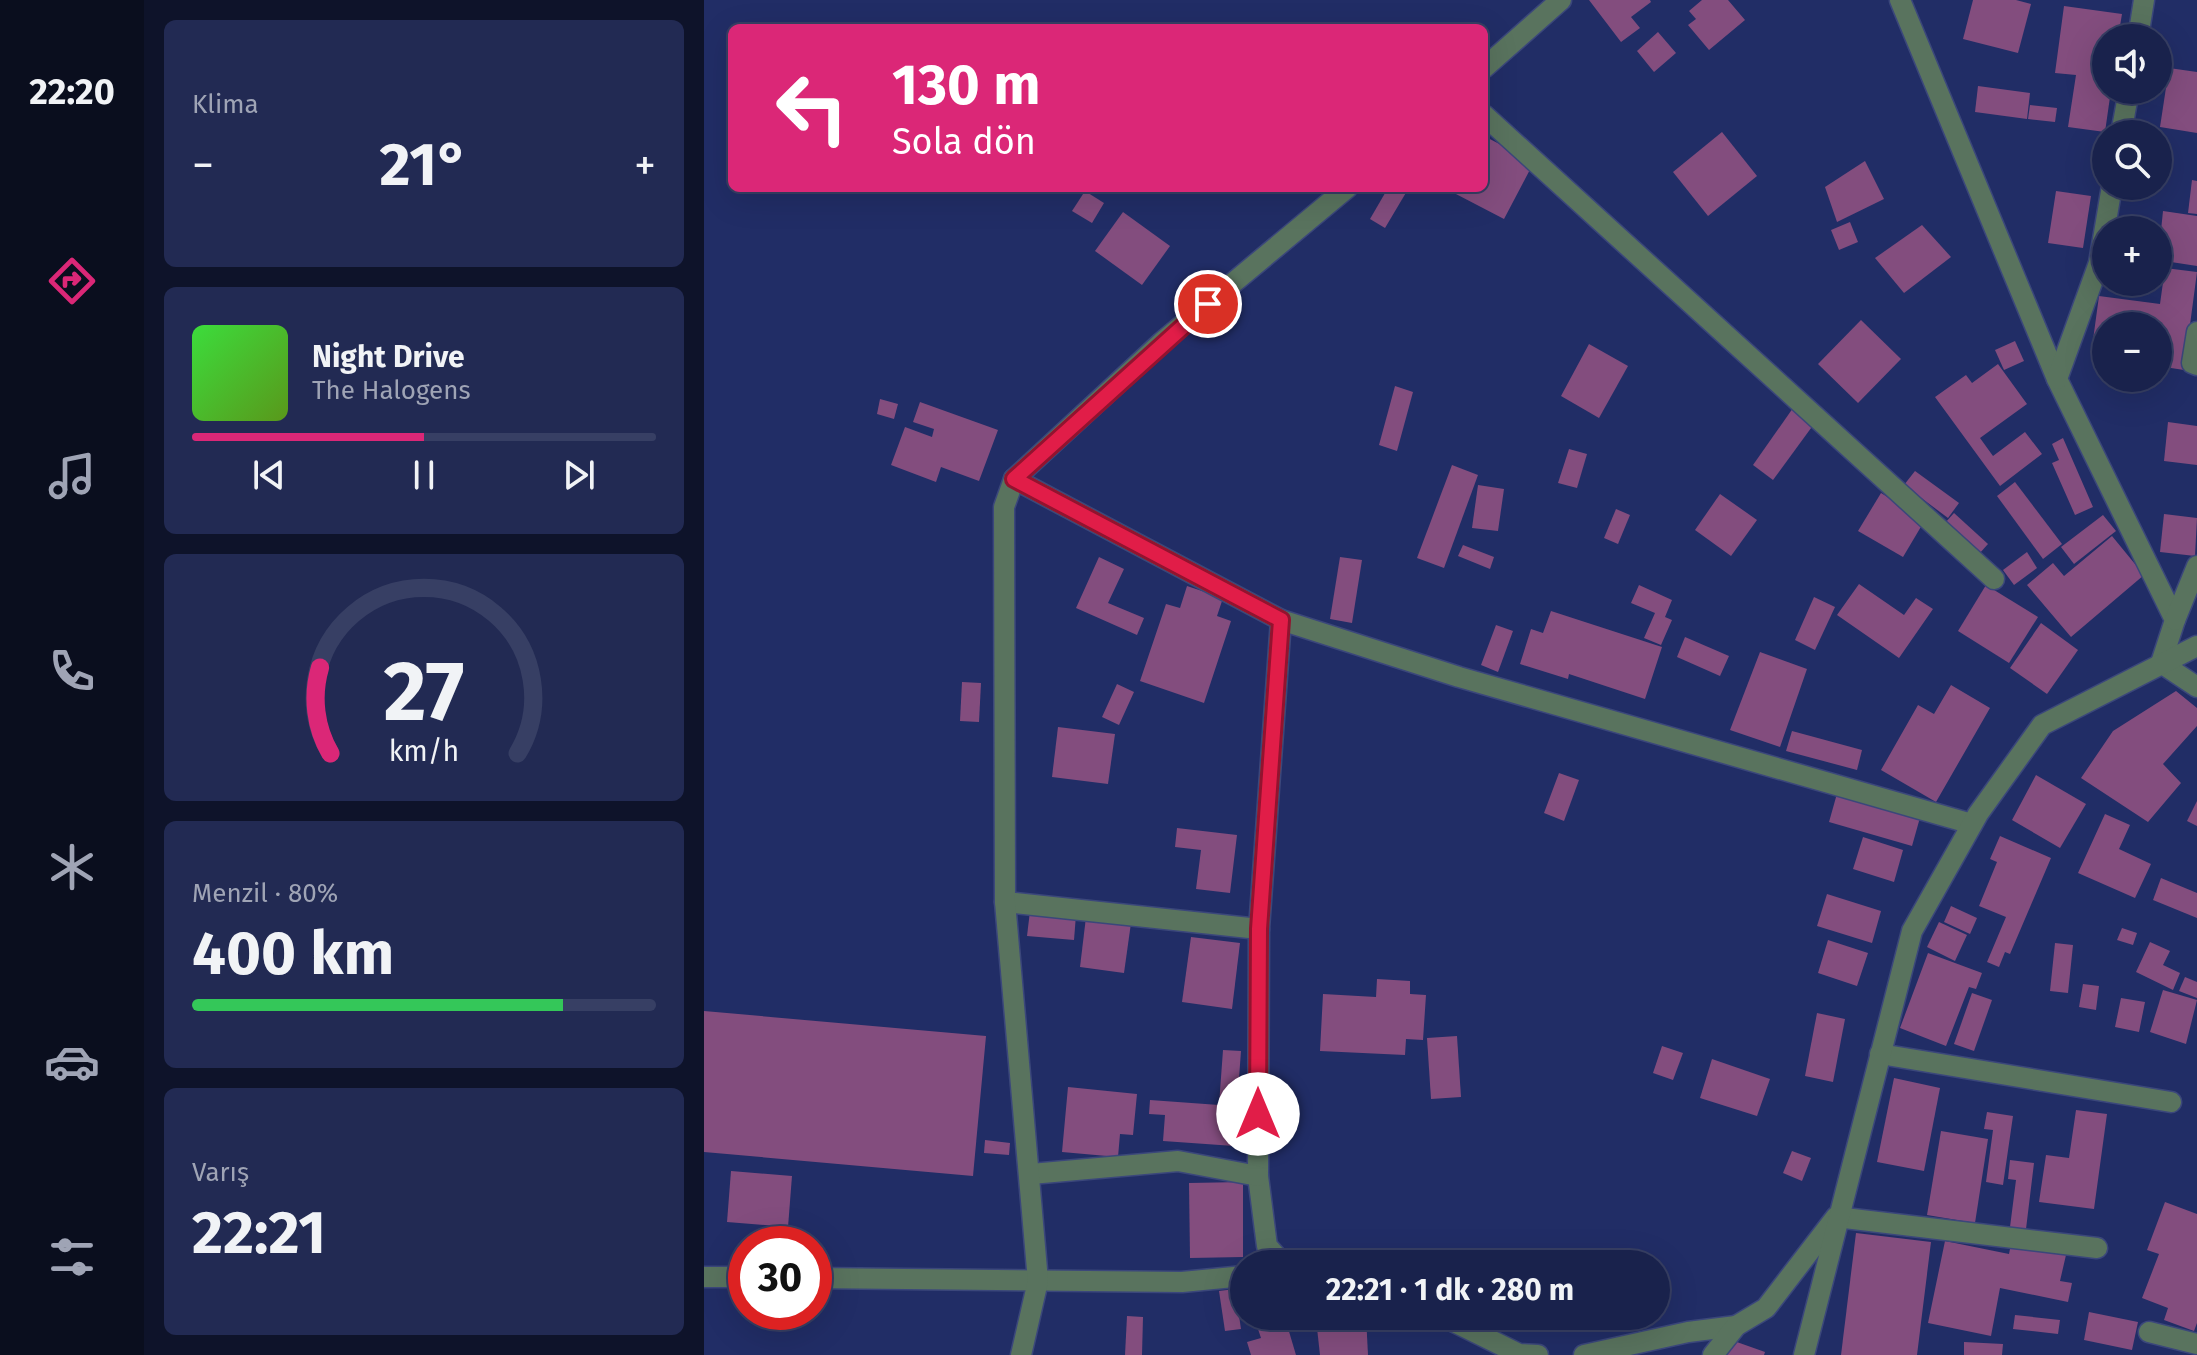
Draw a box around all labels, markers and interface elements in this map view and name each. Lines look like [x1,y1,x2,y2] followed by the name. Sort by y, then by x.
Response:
[2092,24,2172,392] map controls
[2092,24,2172,104] button: sound
[892,52,1040,119] text: 130 m
[760,56,864,160] icon: left
[29,70,115,114] text: 22:20
[192,89,259,120] text: Klima
[892,120,1036,164] text: Sola dön
[2092,120,2172,200] button: search
[380,129,468,201] text: 21°
[192,139,214,192] text: −
[634,139,656,192] text: +
[2092,216,2172,296] button: +
[44,253,100,309] icon: directions
[1174,270,1242,338] pin
[1186,282,1230,326] icon: arrive
[2092,312,2172,392] button: −
[312,339,465,375] text: Night Drive
[312,375,471,406] text: The Halogens
[44,448,100,504] icon: music
[247,453,291,497] icon: previous
[402,453,446,497] icon: pause
[557,453,601,497] icon: next
[383,641,465,741] text: 27
[44,643,100,699] icon: phone
[389,734,459,769] text: km/h
[44,839,100,895] icon: climate
[192,878,338,909] text: Menzil · 80%
[192,918,394,990] text: 400 km
[44,1034,100,1090] icon: car
[1216,1072,1300,1156] position arrow
[192,1157,249,1188] text: Varış
[192,1197,326,1269] text: 22:21
[728,1226,832,1330] speed limit sign: 30
[44,1229,100,1285] icon: filters
[1326,1272,1574,1308] text: 22:21 · 1 dk · 280 m

